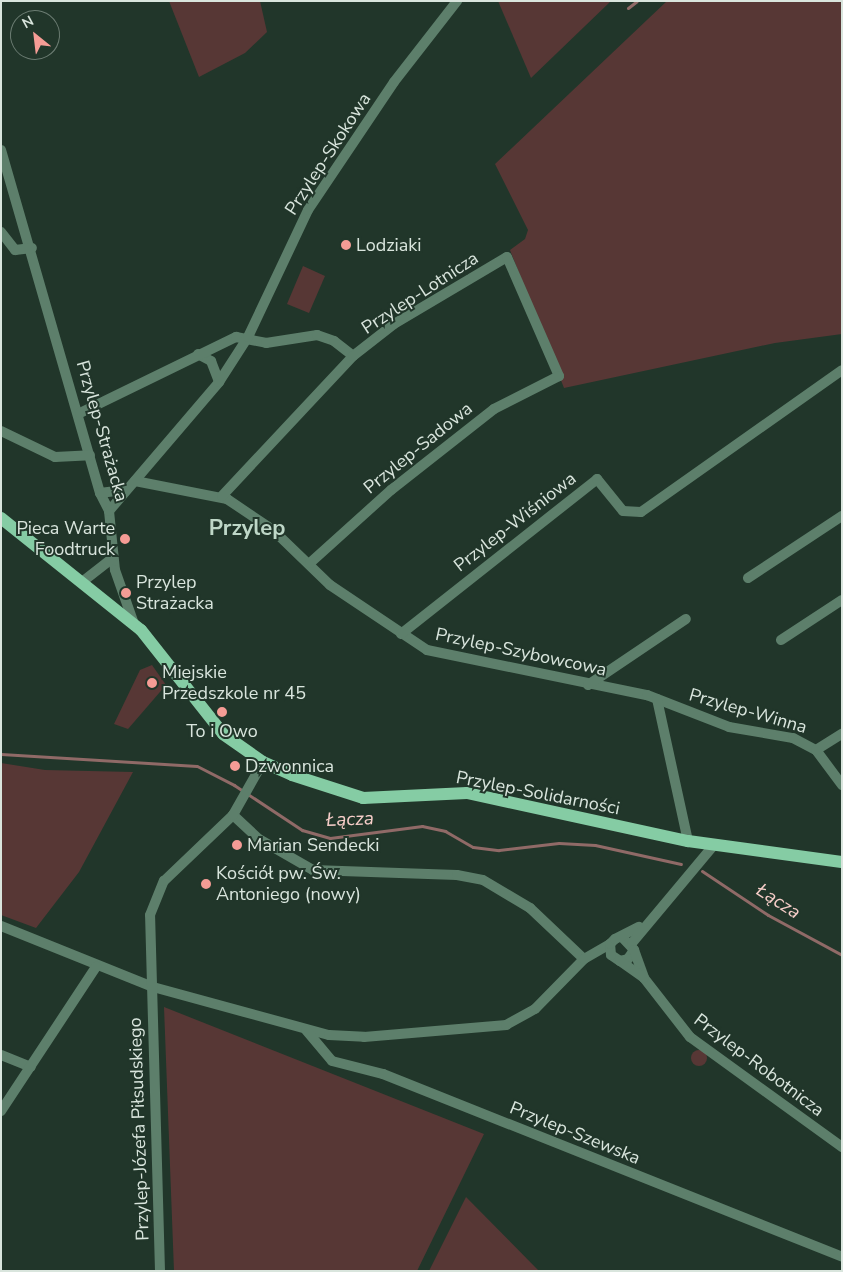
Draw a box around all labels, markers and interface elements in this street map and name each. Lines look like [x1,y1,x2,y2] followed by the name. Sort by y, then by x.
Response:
[10,10,60,60] north arrow
[19,11,37,33] text: N
[281,89,375,219] street label: Przylep-Skokowa
[356,234,421,256] place label: Lodziaki
[340,239,352,251] marker: Lodziaki
[358,247,482,339] street label: Przylep-Lotnicza
[72,358,132,504] street label: Przylep-Strażacka
[359,398,477,498] street label: Przylep-Sadowa
[450,468,580,576] street label: Przylep-Wiśniowa
[209,516,285,542] district label: Przylep
[16,518,115,560] place label: Pieca Warte Foodtruck
[119,533,131,545] marker: Pieca Warte Foodtruck
[136,572,214,614] place label: Przylep Strażacka
[120,587,132,599] marker: Przylep Strażacka
[433,623,609,681] street label: Przylep-Szybowcowa
[162,662,306,704] place label: Miejskie Przedszkole nr 45
[146,677,158,689] marker: Miejskie Przedszkole nr 45
[687,684,809,738] street label: Przylep-Winna
[216,706,228,718] marker: To i Owo
[186,720,258,742] place label: To i Owo
[245,755,334,777] place label: Dzwonnica
[229,760,241,772] marker: Dzwonnica
[454,767,622,819] street label: Przylep-Solidarności
[326,808,374,832] water label: Łącza
[247,834,379,856] place label: Marian Sendecki
[231,839,243,851] marker: Marian Sendecki
[216,863,361,906] place label: Kościół pw. Św. Antoniego (nowy)
[200,878,212,890] marker: Kościół pw. Św. Antoniego (nowy)
[752,879,804,925] water label: Łącza
[690,1009,828,1121] street label: Przylep-Robotnicza
[124,1017,154,1241] street label: Przylep-Józefa Piłsudskiego
[507,1097,643,1169] street label: Przylep-Szewska

